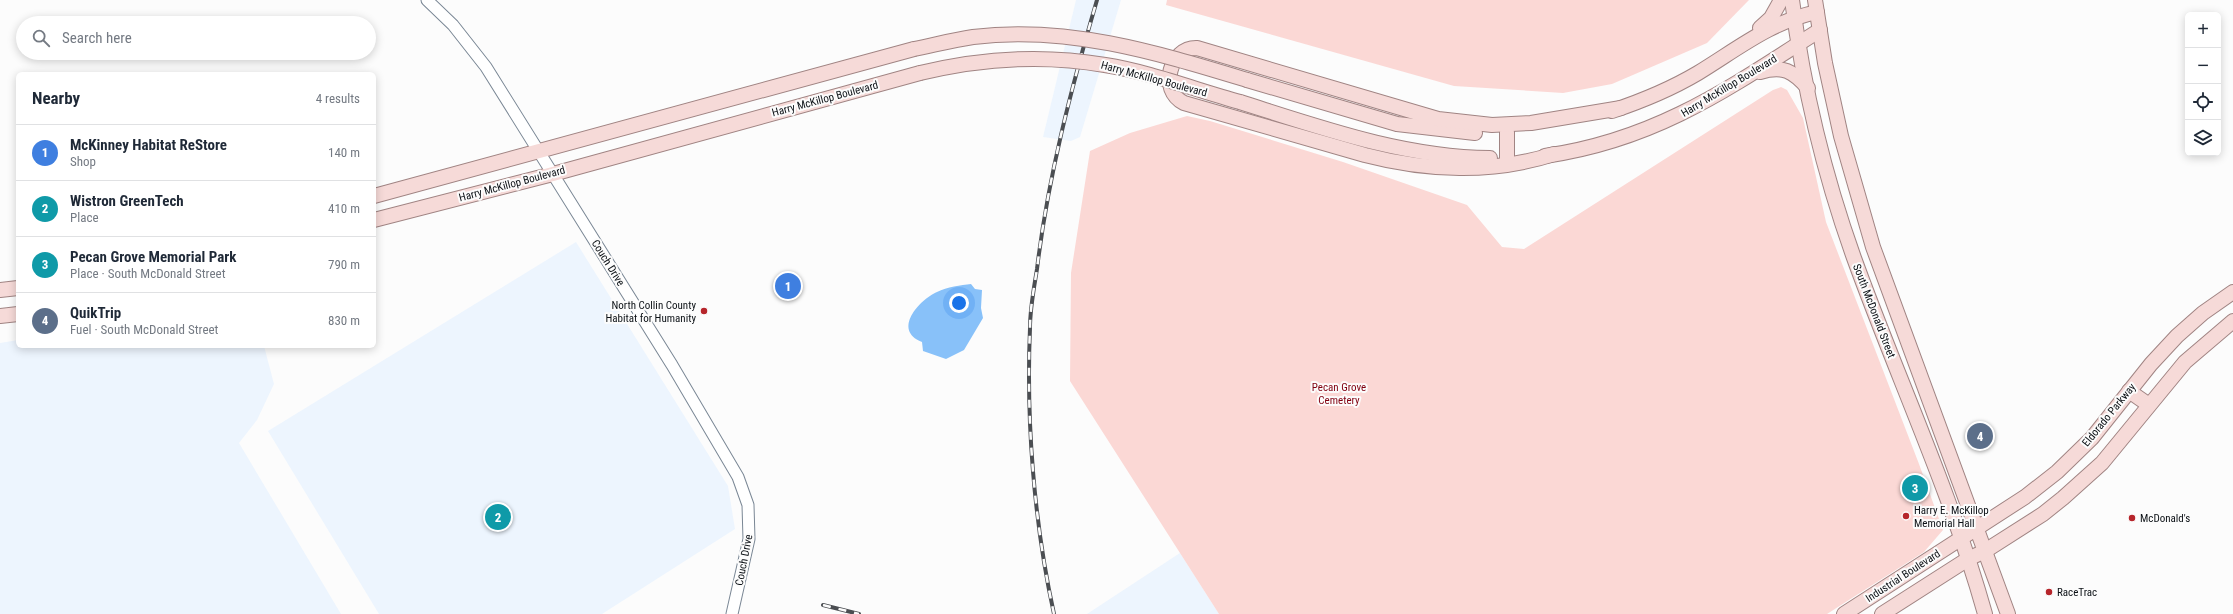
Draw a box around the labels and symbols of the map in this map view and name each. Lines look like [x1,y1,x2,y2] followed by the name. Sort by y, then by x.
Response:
[1679,52,1779,120] street label: Harry McKillop Boulevard
[1099,59,1209,99] street label: Harry McKillop Boulevard
[770,79,880,119] street label: Harry McKillop Boulevard
[457,164,567,204] street label: Harry McKillop Boulevard
[589,238,627,288] street label: Couch Drive
[1850,262,1898,360] street label: South McDonald Street
[775,271,801,301] pin: 1
[949,293,969,313] your location
[605,299,696,325] place label: North Collin County Habitat for Humanity
[699,306,709,316] marker: North Collin County Habitat for Humanity
[1312,381,1366,407] park label: Pecan Grove Cemetery
[2080,381,2139,449] street label: Eldorado Parkway
[1967,421,1993,451] pin: 4
[1902,473,1928,503] pin: 3
[485,502,511,532] pin: 2
[1914,504,1989,530] place label: Harry E. McKillop Memorial Hall
[1901,511,1911,521] marker: Harry E. McKillop Memorial Hall
[2140,512,2190,525] place label: McDonald's
[2127,513,2137,523] marker: McDonald's
[733,533,755,587] street label: Couch Drive
[1863,547,1943,605] street label: Industrial Boulevard
[2057,586,2097,599] place label: RaceTrac
[2044,587,2054,597] marker: RaceTrac

